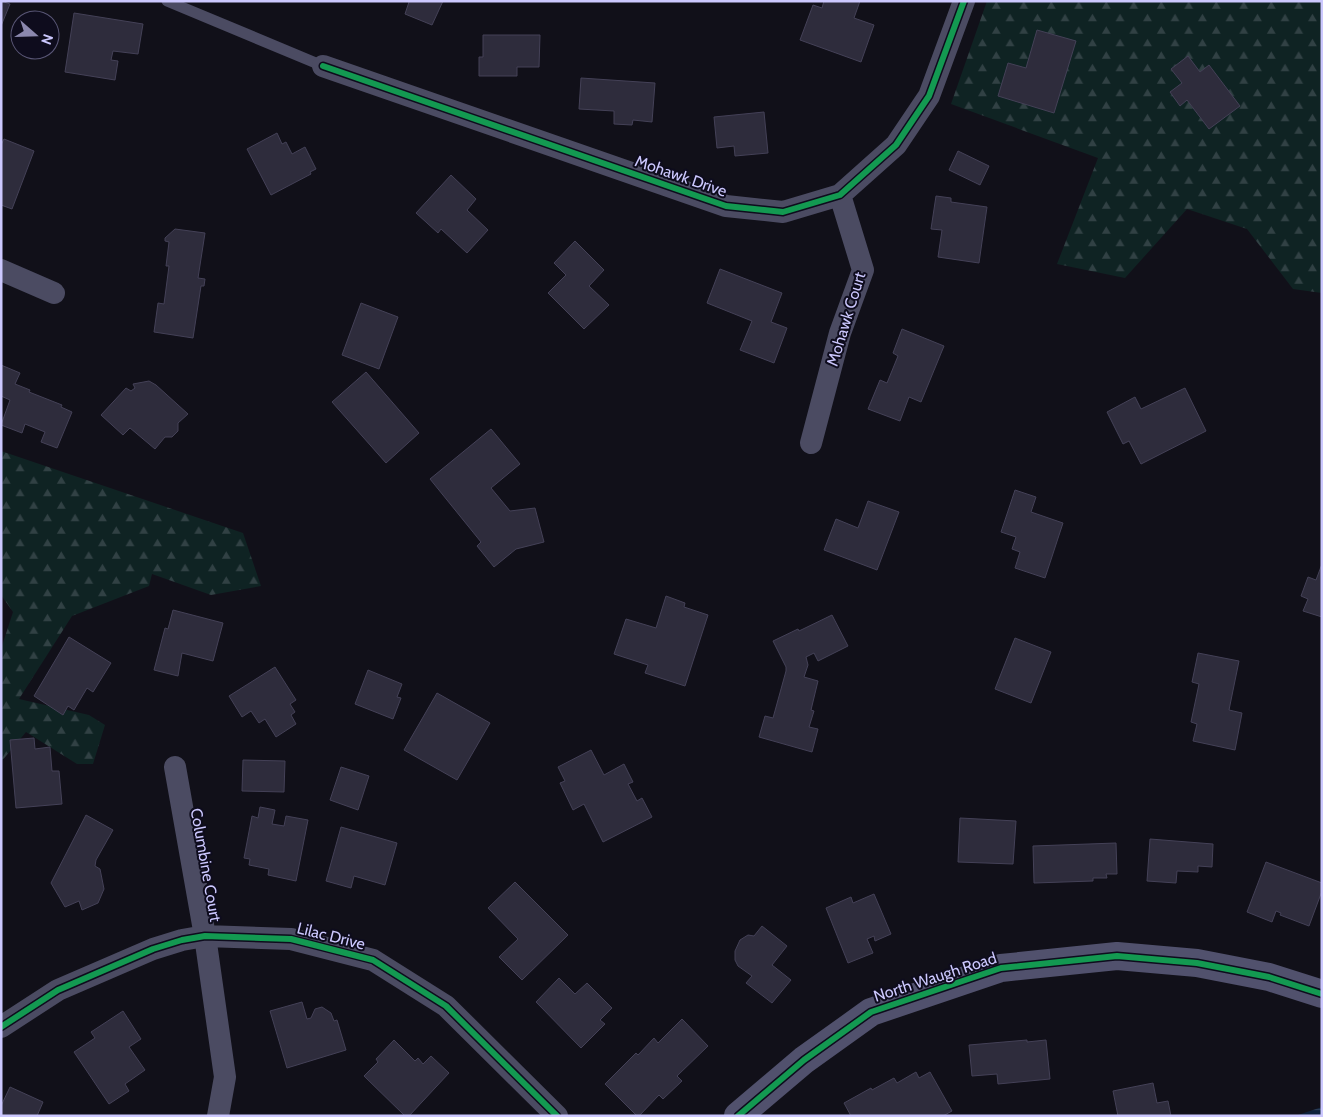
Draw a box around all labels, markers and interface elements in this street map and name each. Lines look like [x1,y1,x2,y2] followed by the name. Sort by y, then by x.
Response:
[10,10,60,60] north arrow
[37,32,57,47] text: N
[633,151,729,201] street label: Mohawk Drive
[823,269,869,368] street label: Mohawk Court
[187,807,225,924] street label: Columbine Court
[295,918,367,954] street label: Lilac Drive
[871,948,999,1006] street label: North Waugh Road

